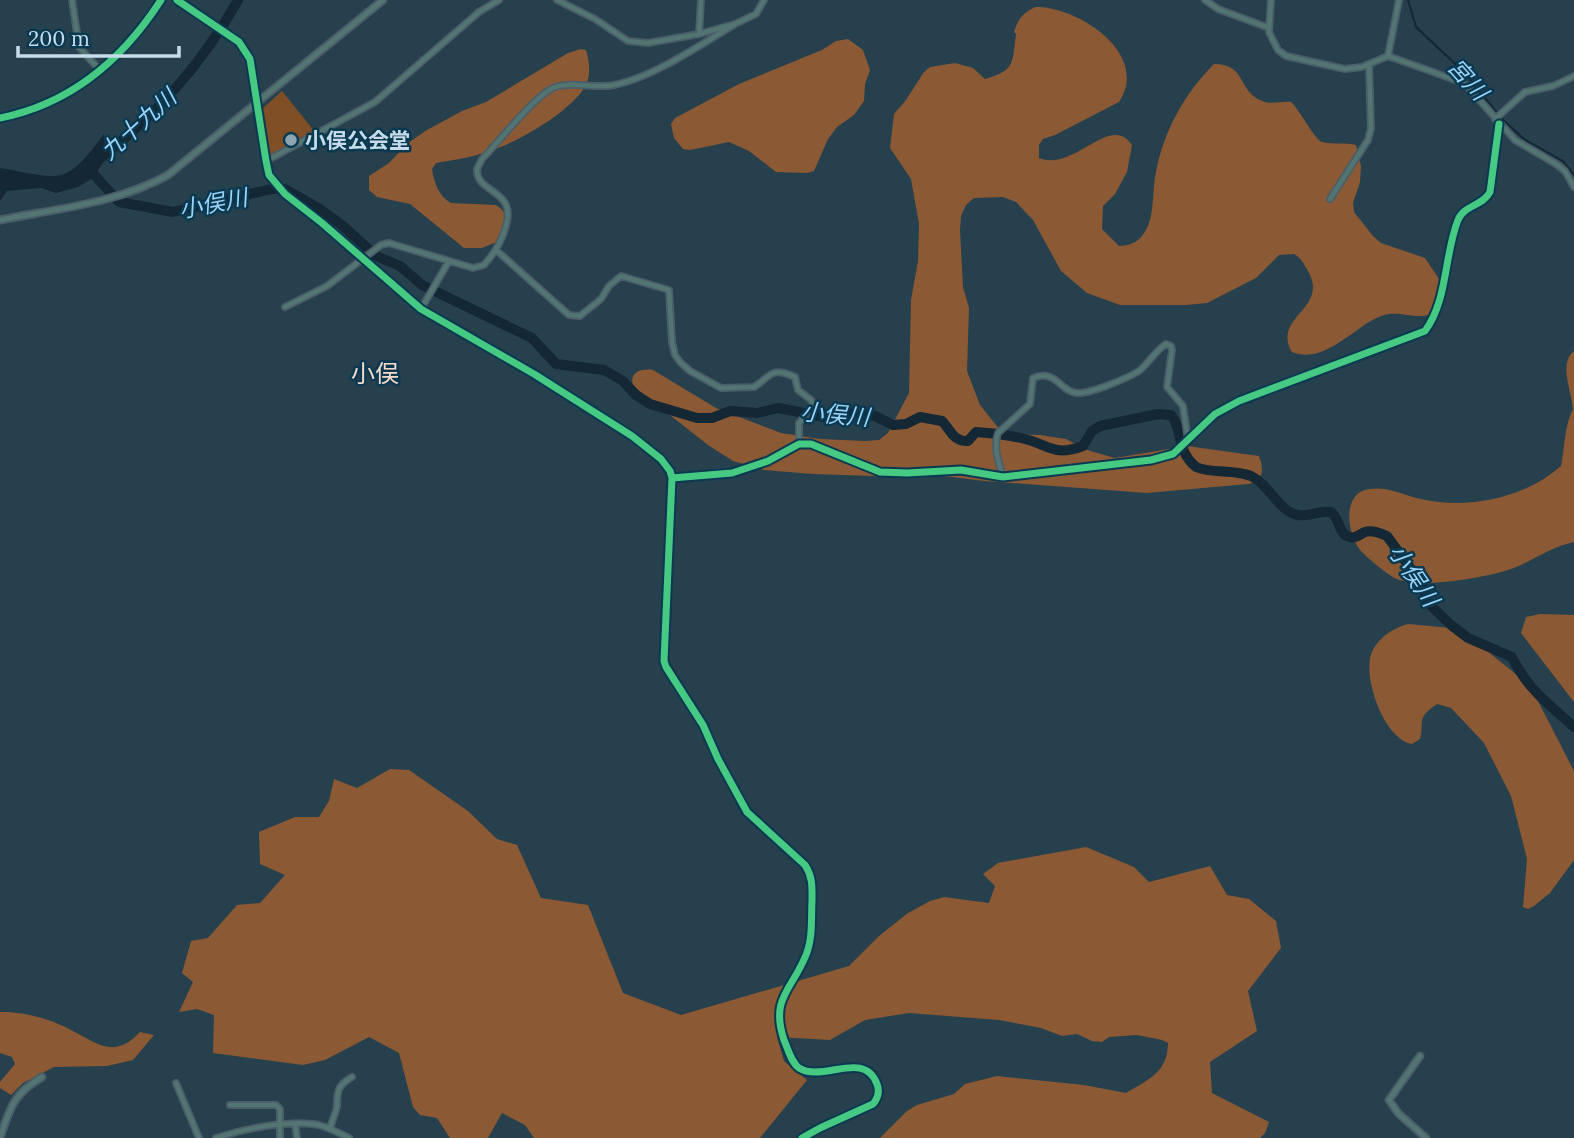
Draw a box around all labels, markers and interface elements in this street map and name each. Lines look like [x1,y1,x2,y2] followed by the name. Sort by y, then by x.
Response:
[18,14,178,58] scale bar
[28,25,90,52] text: 200 m
[1442,52,1496,108] water label: 宮川
[94,80,184,166] water label: 九十九川
[305,127,410,154] place label: 小俣公会堂
[283,132,299,148] marker: 小俣公会堂
[176,182,253,224] water label: 小俣川
[351,358,399,389] district label: 小俣
[799,397,874,432] water label: 小俣川
[1383,538,1447,614] water label: 小俣川

